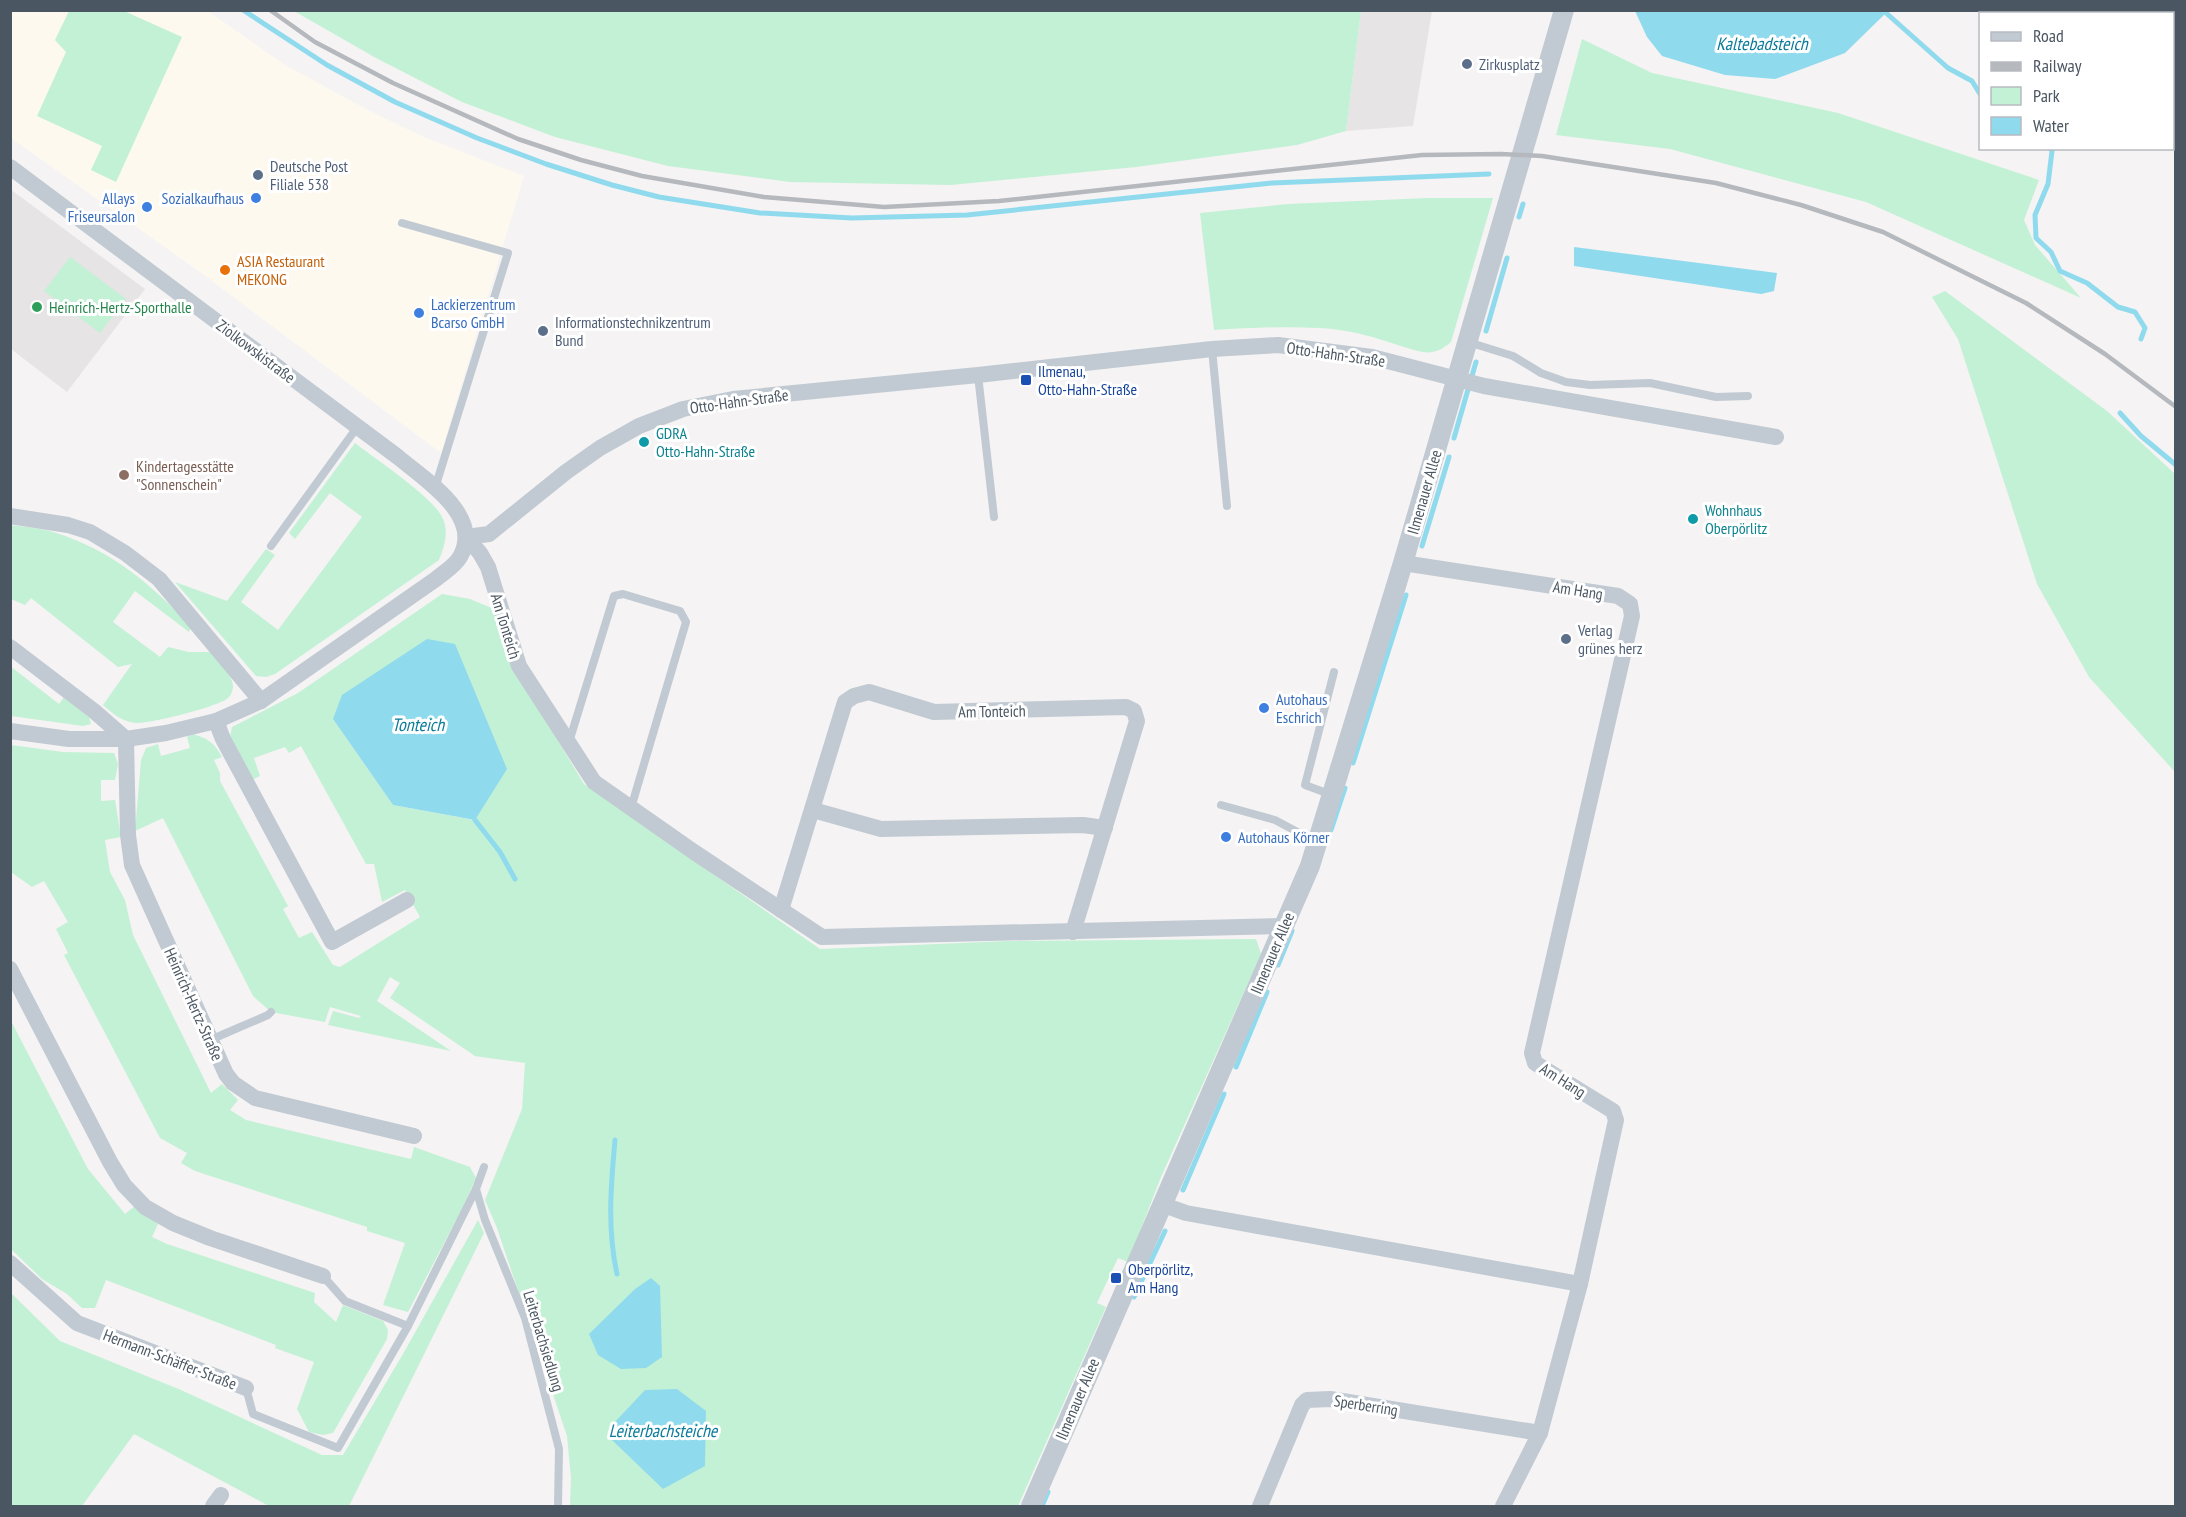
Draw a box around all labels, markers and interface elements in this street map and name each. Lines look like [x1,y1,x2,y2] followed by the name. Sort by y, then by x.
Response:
[1979,12,2174,150] legend
[2033,24,2064,47] text: Road
[1716,32,1809,55] water label: Kaltebadsteich
[1479,54,1540,74] place label: Zirkusplatz
[2033,54,2082,77] text: Railway
[1460,57,1474,71] marker: Zirkusplatz
[2033,84,2060,107] text: Park
[2033,114,2069,137] text: Water
[270,156,349,194] place label: Deutsche Post Filiale 538
[251,168,265,182] marker: Deutsche Post Filiale 538
[68,188,135,226] place label: Allays Friseursalon
[162,188,244,208] place label: Sozialkaufhaus
[249,191,263,205] marker: Sozialkaufhaus
[140,200,154,214] marker: Allays Friseursalon
[237,251,325,289] place label: ASIA Restaurant MEKONG
[218,263,232,277] marker: ASIA Restaurant MEKONG
[431,294,516,332] place label: Lackierzentrum Bcarso GmbH
[49,297,192,317] place label: Heinrich-Hertz-Sporthalle
[30,300,44,314] marker: Heinrich-Hertz-Sporthalle
[412,306,426,320] marker: Lackierzentrum Bcarso GmbH
[555,312,711,350] place label: Informationstechnikzentrum Bund
[213,315,299,387] street label: Ziolkowskistraße
[536,324,550,338] marker: Informationstechnikzentrum Bund
[1286,337,1386,371] street label: Otto-Hahn-Straße
[1038,361,1137,399] place label: Ilmenau, Otto-Hahn-Straße
[1019,373,1033,387] marker: Ilmenau, Otto-Hahn-Straße
[689,384,789,418] street label: Otto-Hahn-Straße
[656,423,755,461] place label: GDRA Otto-Hahn-Straße
[637,435,651,449] marker: GDRA Otto-Hahn-Straße
[1402,447,1446,537] street label: Ilmenauer Allee
[136,456,234,494] place label: Kindertagesstätte "Sonnenschein"
[117,468,131,482] marker: Kindertagesstätte "Sonnenschein"
[1705,500,1768,538] place label: Wohnhaus Oberpörlitz
[1686,512,1700,526] marker: Wohnhaus Oberpörlitz
[1552,576,1604,604] street label: Am Hang
[487,591,525,661] street label: Am Tonteich
[1577,620,1643,658] place label: Verlag grünes herz
[1559,632,1573,646] marker: Verlag grünes herz
[1276,689,1328,727] place label: Autohaus Eschrich
[958,700,1026,722] street label: Am Tonteich
[1257,701,1271,715] marker: Autohaus Eschrich
[392,713,445,736] water label: Tonteich
[1238,827,1330,847] place label: Autohaus Körner
[1219,830,1233,844] marker: Autohaus Körner
[1246,909,1298,997] street label: Ilmenauer Allee
[160,944,228,1064] street label: Heinrich-Hertz-Straße
[1536,1058,1590,1102] street label: Am Hang
[1128,1259,1193,1297] place label: Oberpörlitz, Am Hang
[1109,1271,1123,1285] marker: Oberpörlitz, Am Hang
[519,1288,569,1394] street label: Leiterbachsiedlung
[100,1324,240,1394] street label: Hermann-Schäffer-Straße
[1051,1355,1103,1443] street label: Ilmenauer Allee
[1333,1390,1399,1420] street label: Sperberring
[609,1419,719,1442] water label: Leiterbachsteiche

